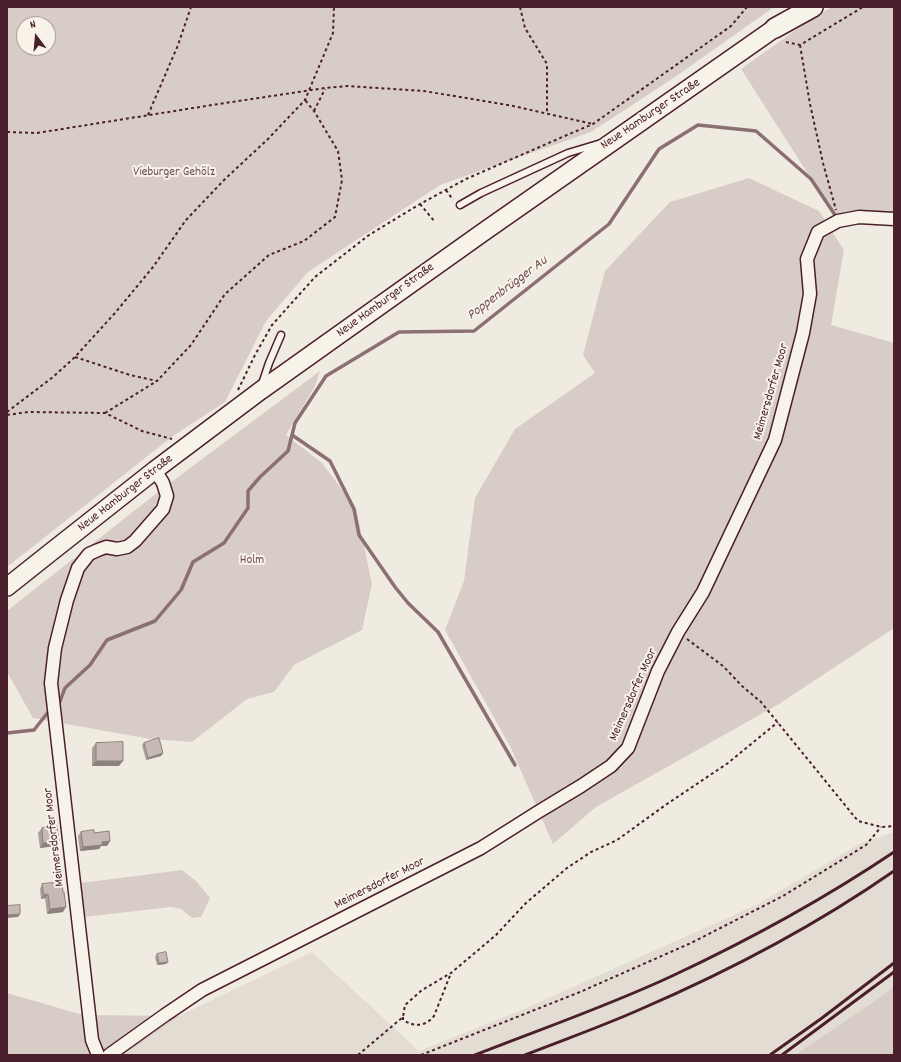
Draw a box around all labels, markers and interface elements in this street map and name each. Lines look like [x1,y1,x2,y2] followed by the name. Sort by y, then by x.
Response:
[16,16,56,56] north arrow
[28,17,38,34] text: N
[598,76,704,154] street label: Neue Hamburger Straße
[133,165,215,181] park label: Vieburger Gehölz
[465,253,551,325] water label: Poppenbrügger Au
[334,260,438,342] street label: Neue Hamburger Straße
[751,342,793,442] street label: Meimersdorfer Moor
[75,452,177,536] street label: Neue Hamburger Straße
[240,553,264,569] park label: Holm
[607,646,661,744] street label: Meimersdorfer Moor
[41,787,69,887] street label: Meimersdorfer Moor
[332,854,428,914] street label: Meimersdorfer Moor

